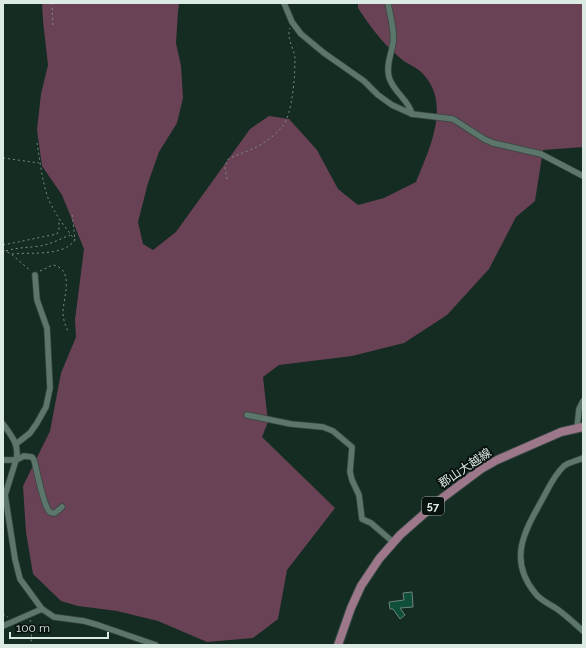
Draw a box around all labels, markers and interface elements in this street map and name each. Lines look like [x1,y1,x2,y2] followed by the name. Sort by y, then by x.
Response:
[436,445,494,491] street label: 郡山大越線
[422,497,444,515] road number: 57
[10,614,108,640] scale bar
[16,621,50,635] text: 100 m

